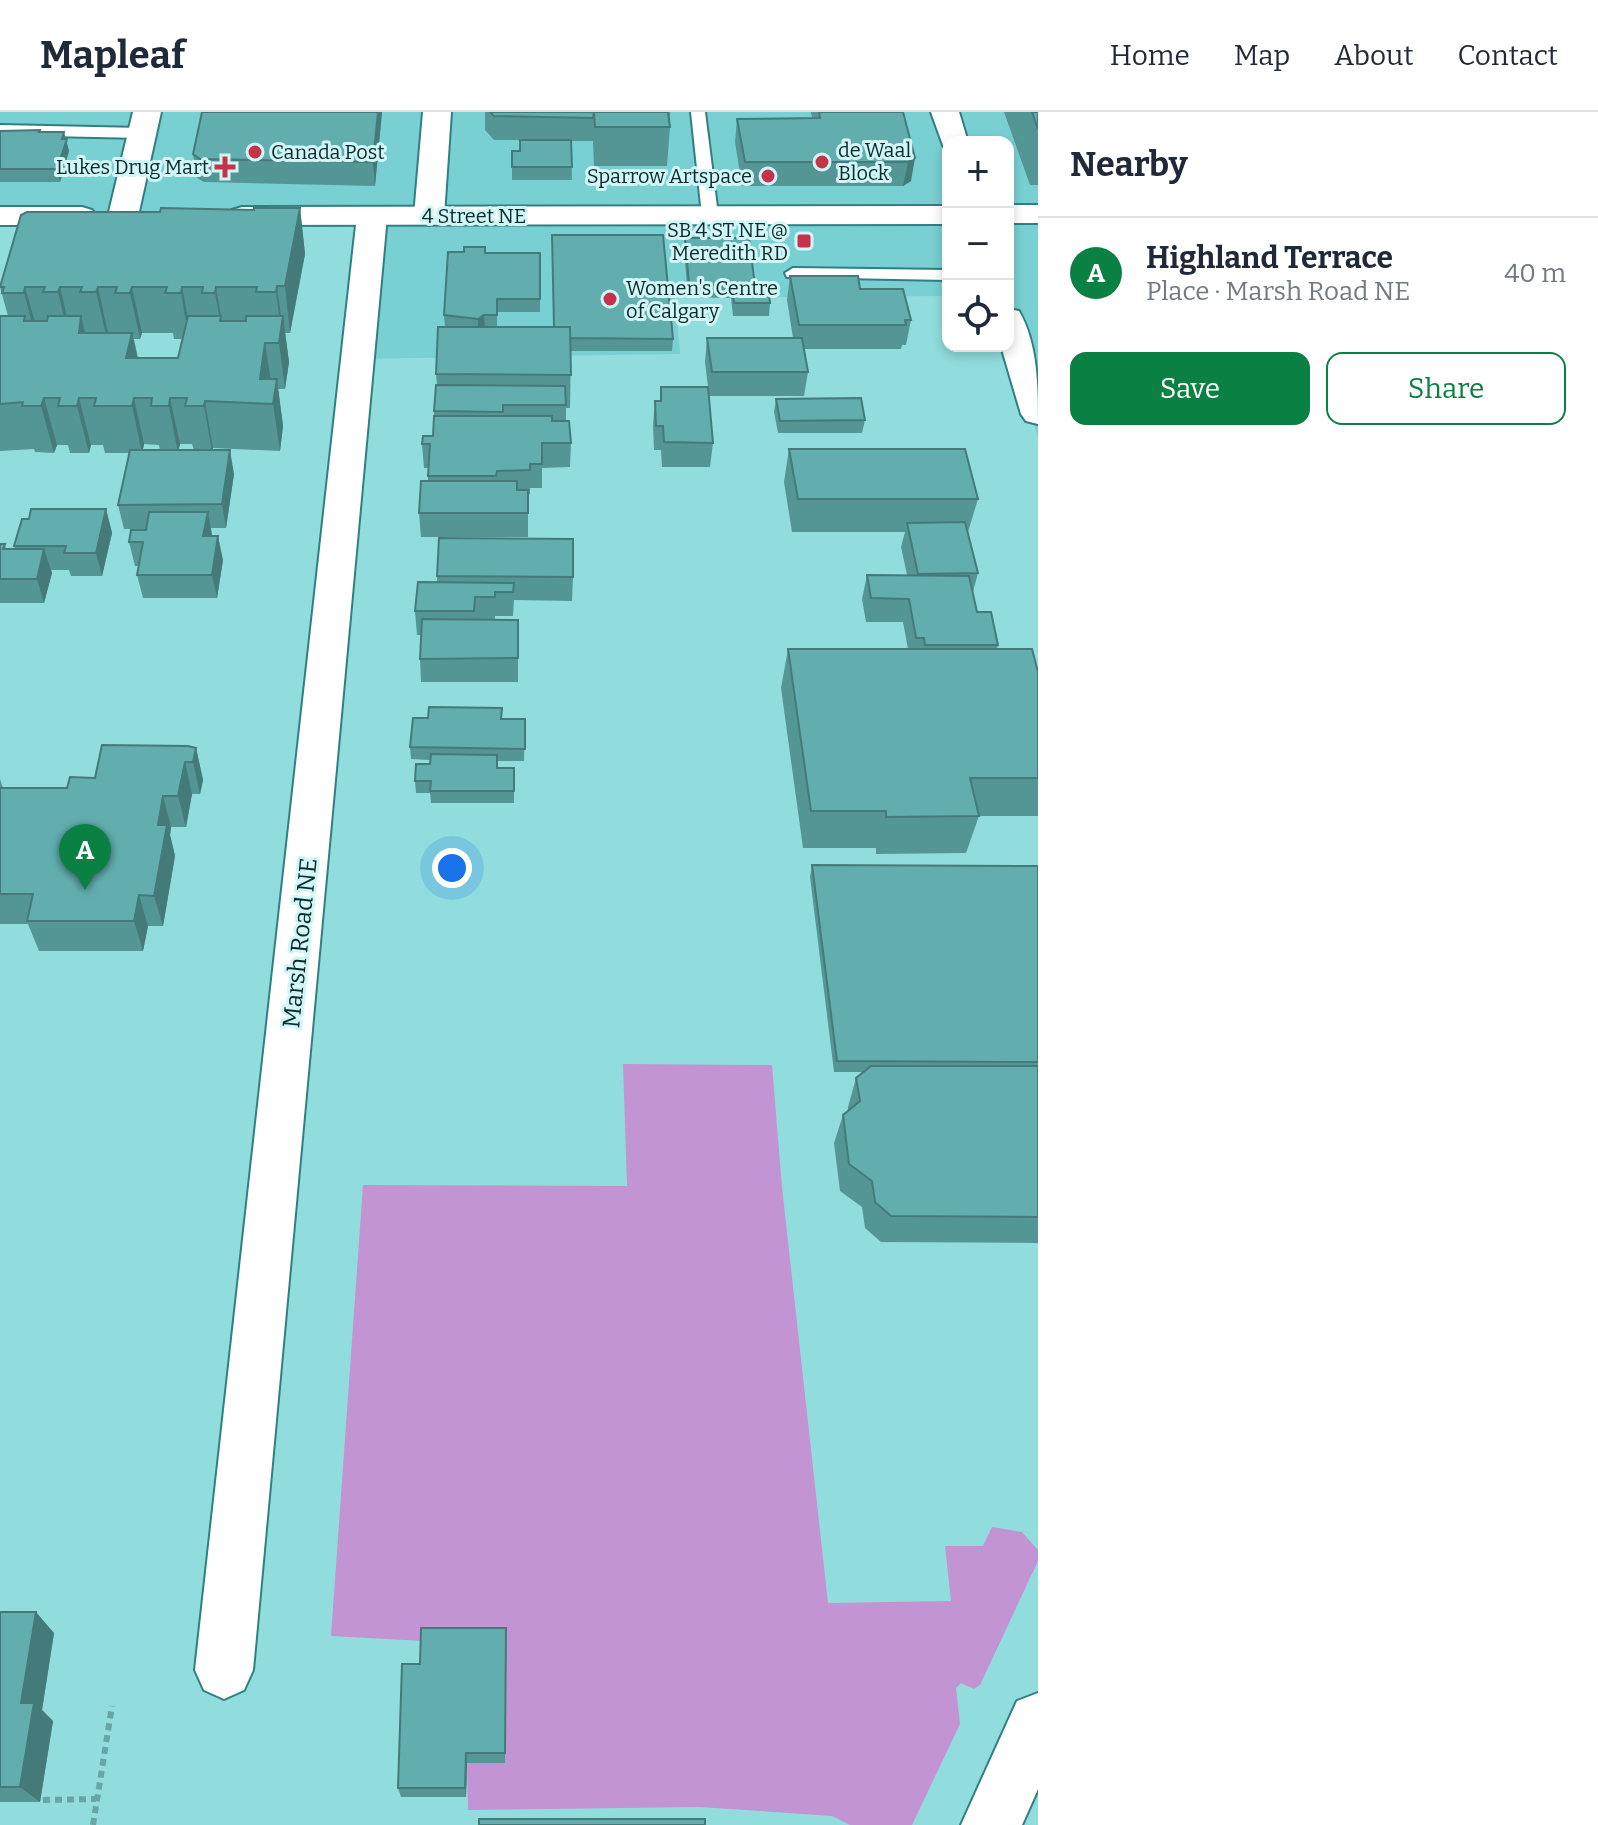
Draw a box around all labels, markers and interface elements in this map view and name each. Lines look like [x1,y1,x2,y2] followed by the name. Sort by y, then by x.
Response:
[40,32,185,78] text: Mapleaf
[1110,39,1190,72] text: Home
[1234,39,1290,72] text: Map
[1334,39,1414,72] text: About
[1458,39,1558,72] text: Contact
[942,136,1014,352] map controls
[942,136,1014,208] button: +
[838,138,911,185] place label: de Waal Block
[271,140,384,164] place label: Canada Post
[246,143,264,161] marker: Canada Post
[1070,144,1188,185] text: Nearby
[813,153,831,171] marker: de Waal Block
[56,155,209,179] place label: Lukes Drug Mart
[216,158,234,176] marker: Lukes Drug Mart
[587,164,752,188] place label: Sparrow Artspace
[759,167,777,185] marker: Sparrow Artspace
[422,204,526,228] street label: 4 Street NE
[942,208,1014,280] button: −
[667,218,788,265] place label: SB 4 ST NE @ Meredith RD
[795,232,813,250] marker: SB 4 ST NE @ Meredith RD
[1146,240,1393,276] text: Highland Terrace
[1087,258,1105,289] text: A
[1504,258,1566,289] text: 40 m
[626,276,778,323] place label: Women's Centre of Calgary
[1146,276,1410,307] text: Place · Marsh Road NE
[942,280,1014,352] button: locate
[601,290,619,308] marker: Women's Centre of Calgary
[1070,352,1310,425] button: Save
[1326,352,1566,425] button: Share
[59,824,111,890] pin: A
[432,848,472,888] your location
[277,857,323,1029] street label: Marsh Road NE

